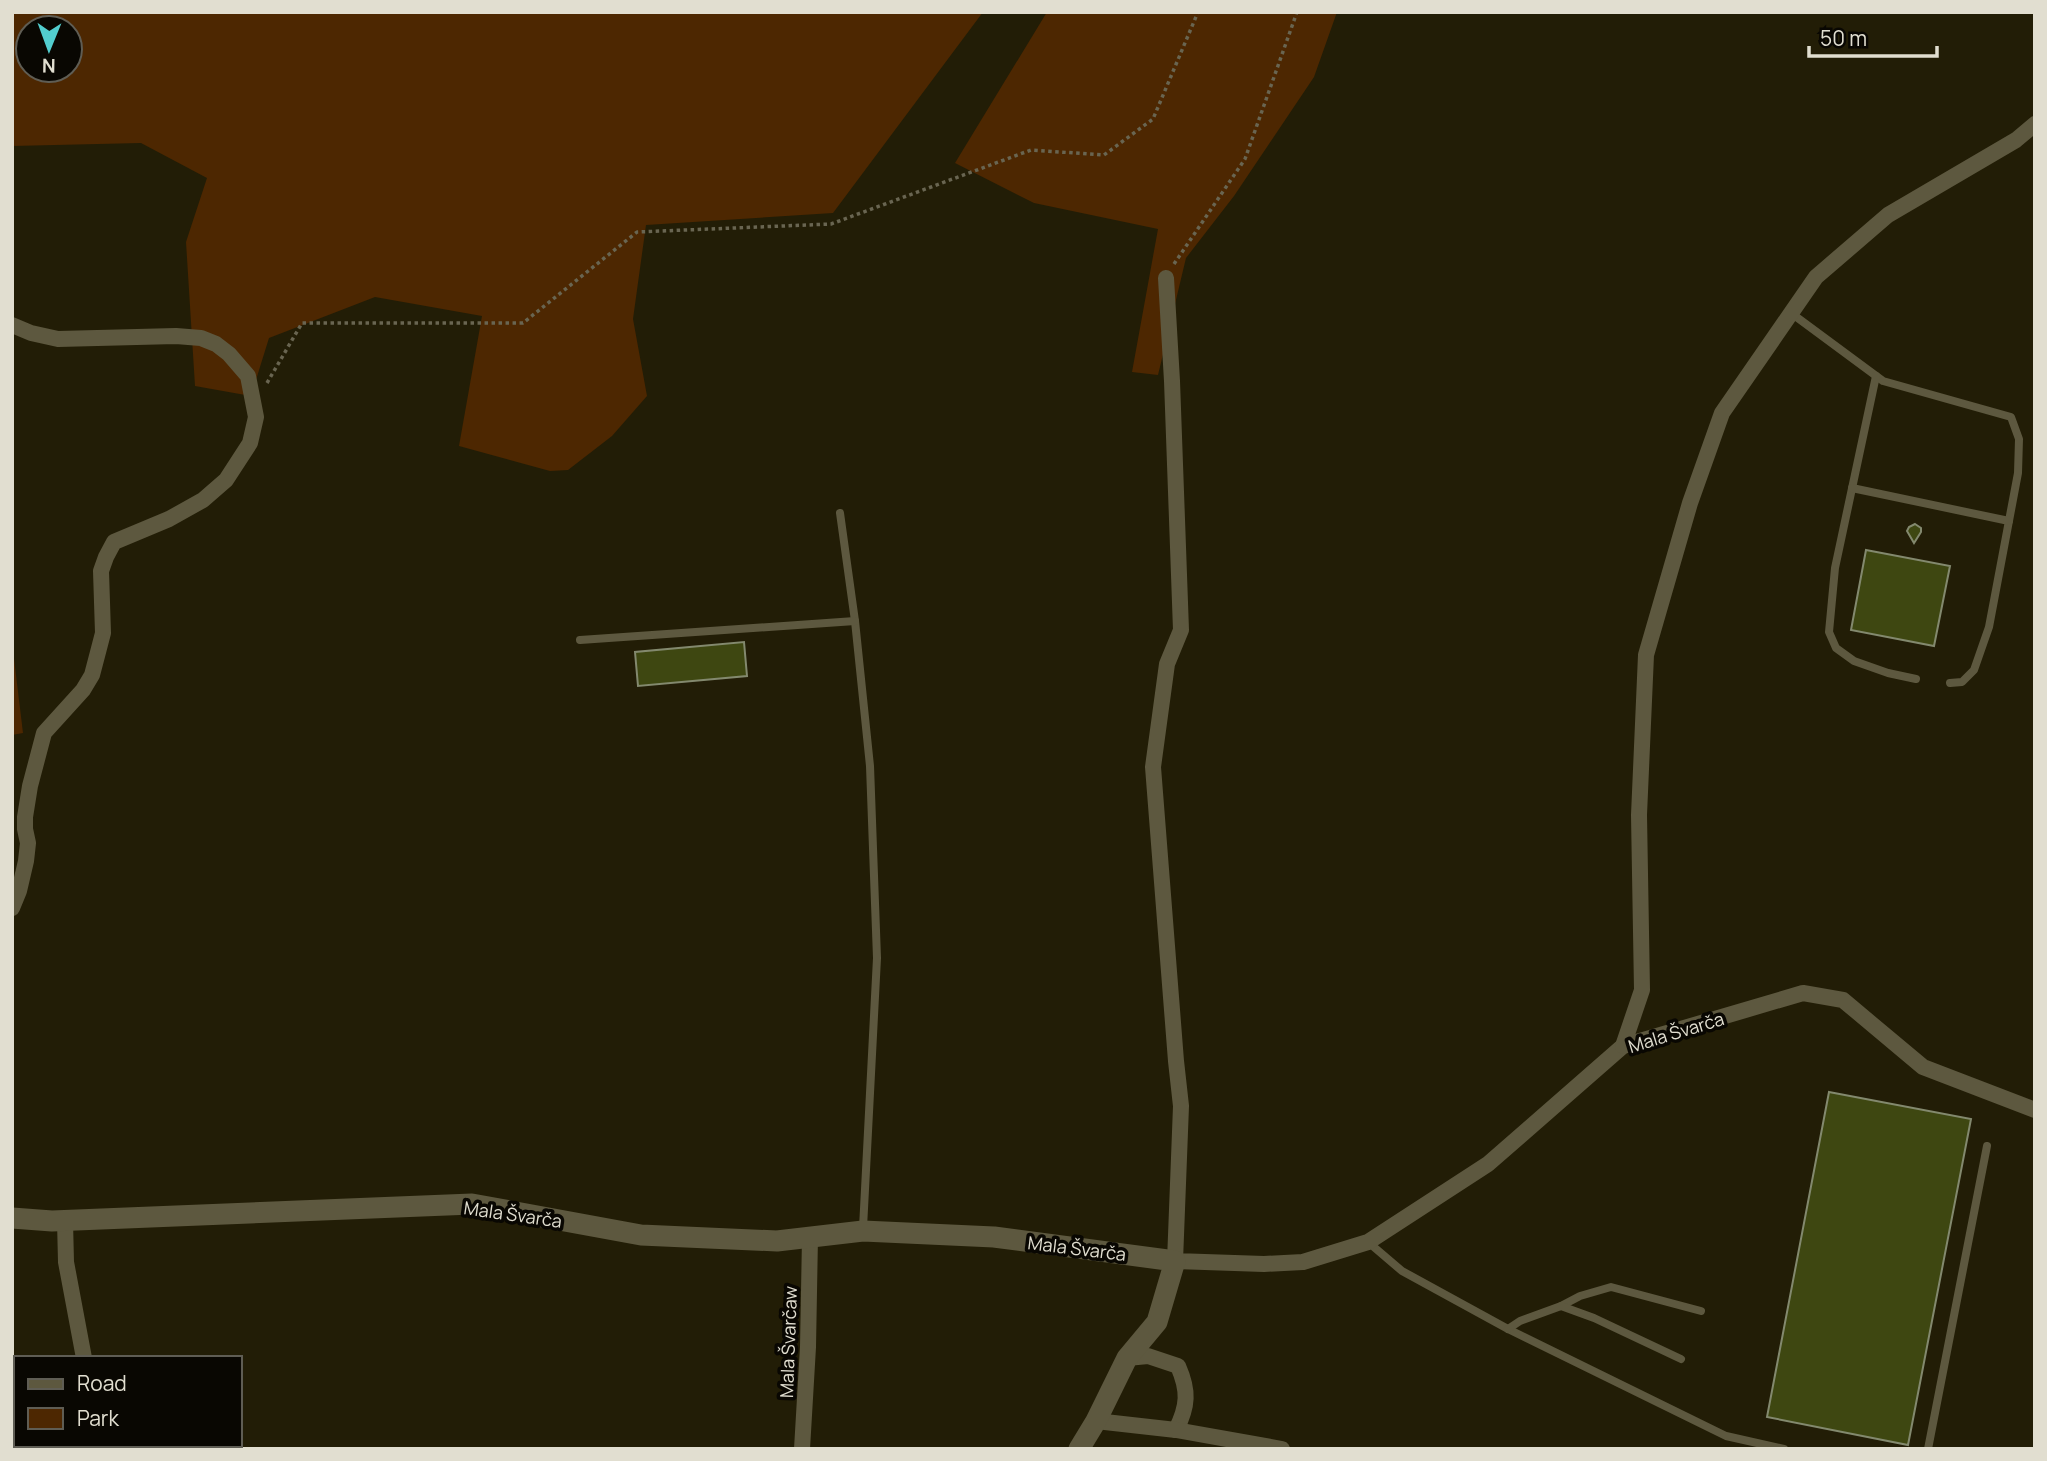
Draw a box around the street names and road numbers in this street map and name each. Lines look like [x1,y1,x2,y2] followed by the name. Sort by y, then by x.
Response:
[1625,1006,1727,1058] street label: Mala Švarča
[462,1195,564,1233] street label: Mala Švarča
[1026,1230,1128,1266] street label: Mala Švarča
[774,1285,802,1399] street label: Mala Švarčaw

